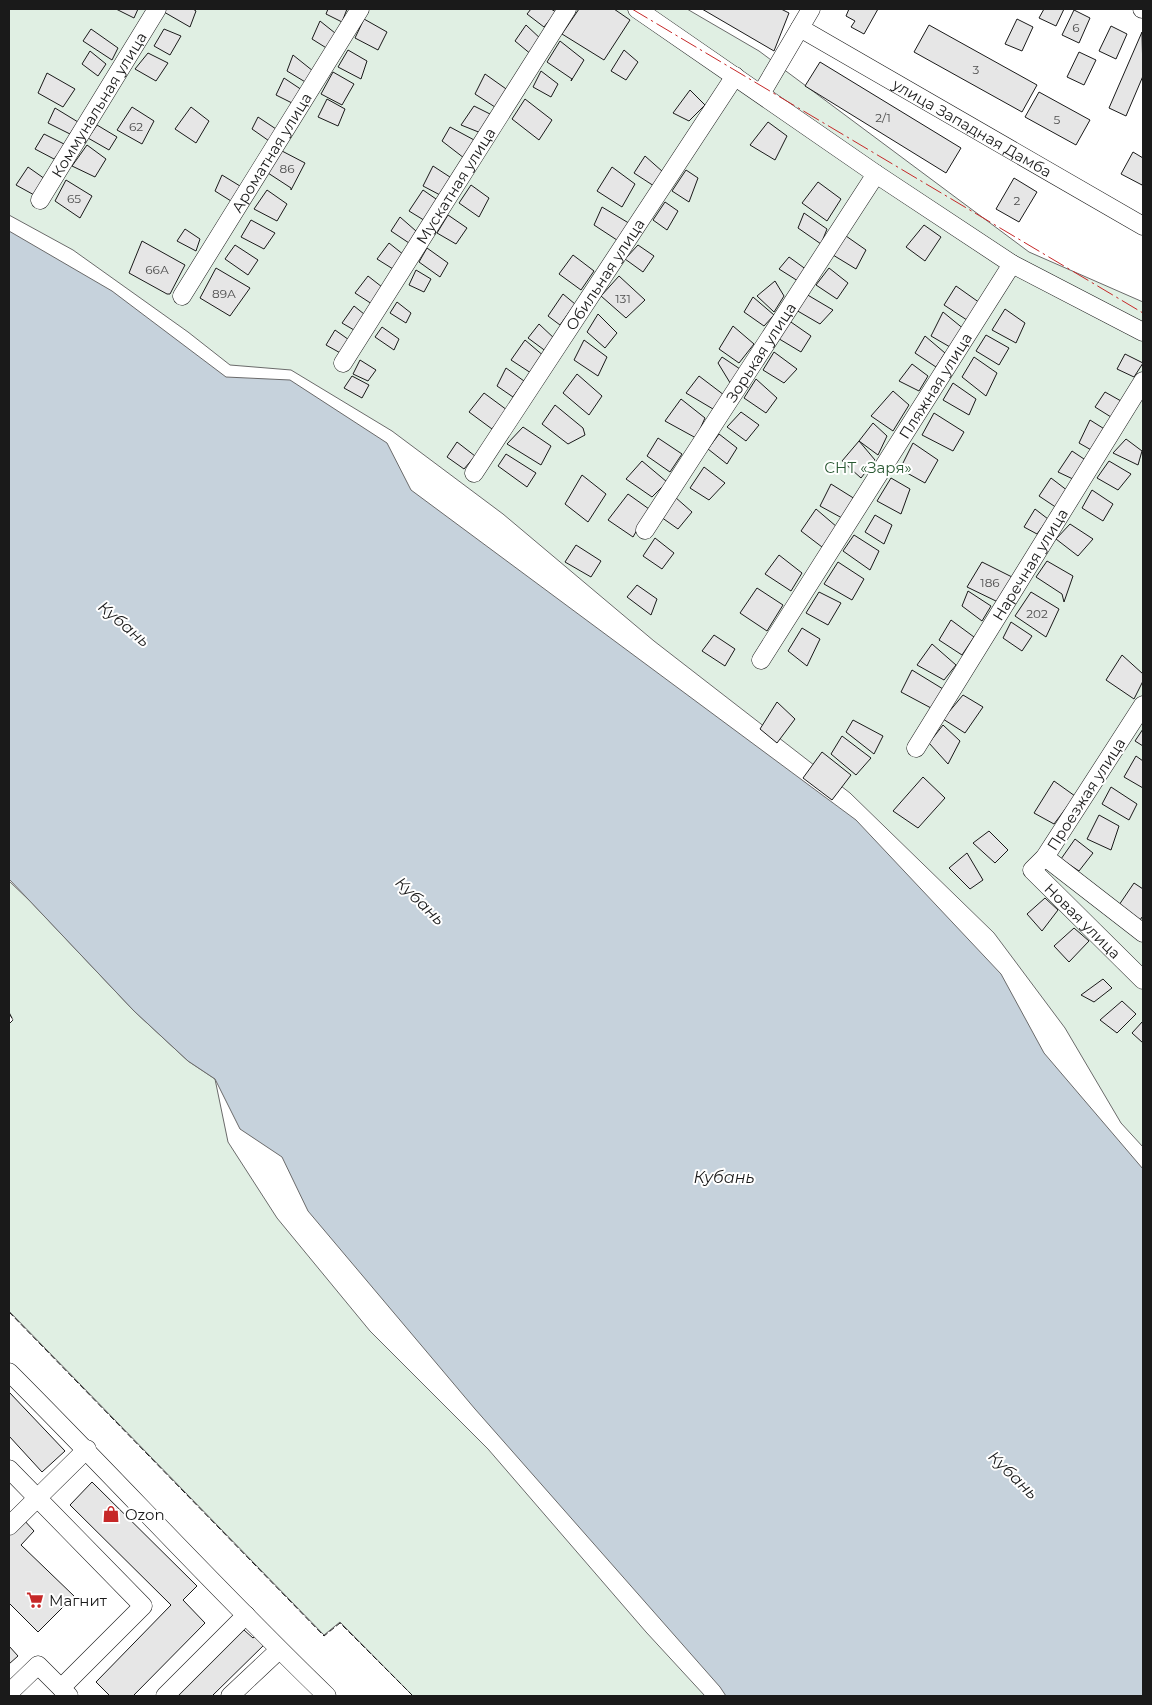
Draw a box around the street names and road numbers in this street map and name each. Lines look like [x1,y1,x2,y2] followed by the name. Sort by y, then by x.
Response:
[47,28,150,181] street label: Коммунальная улица
[889,74,1055,181] street label: улица Западная Дамба
[227,89,315,216] street label: Ароматная улица
[411,124,499,247] street label: Мускатная улица
[561,215,648,334] street label: Обильная улица
[721,299,800,405] street label: Зорькая улица
[894,329,976,442] street label: Пляжная улица
[988,505,1071,624] street label: Наречная улица
[1043,734,1129,854] street label: Проезжая улица
[1041,879,1125,962] street label: Новая улица

